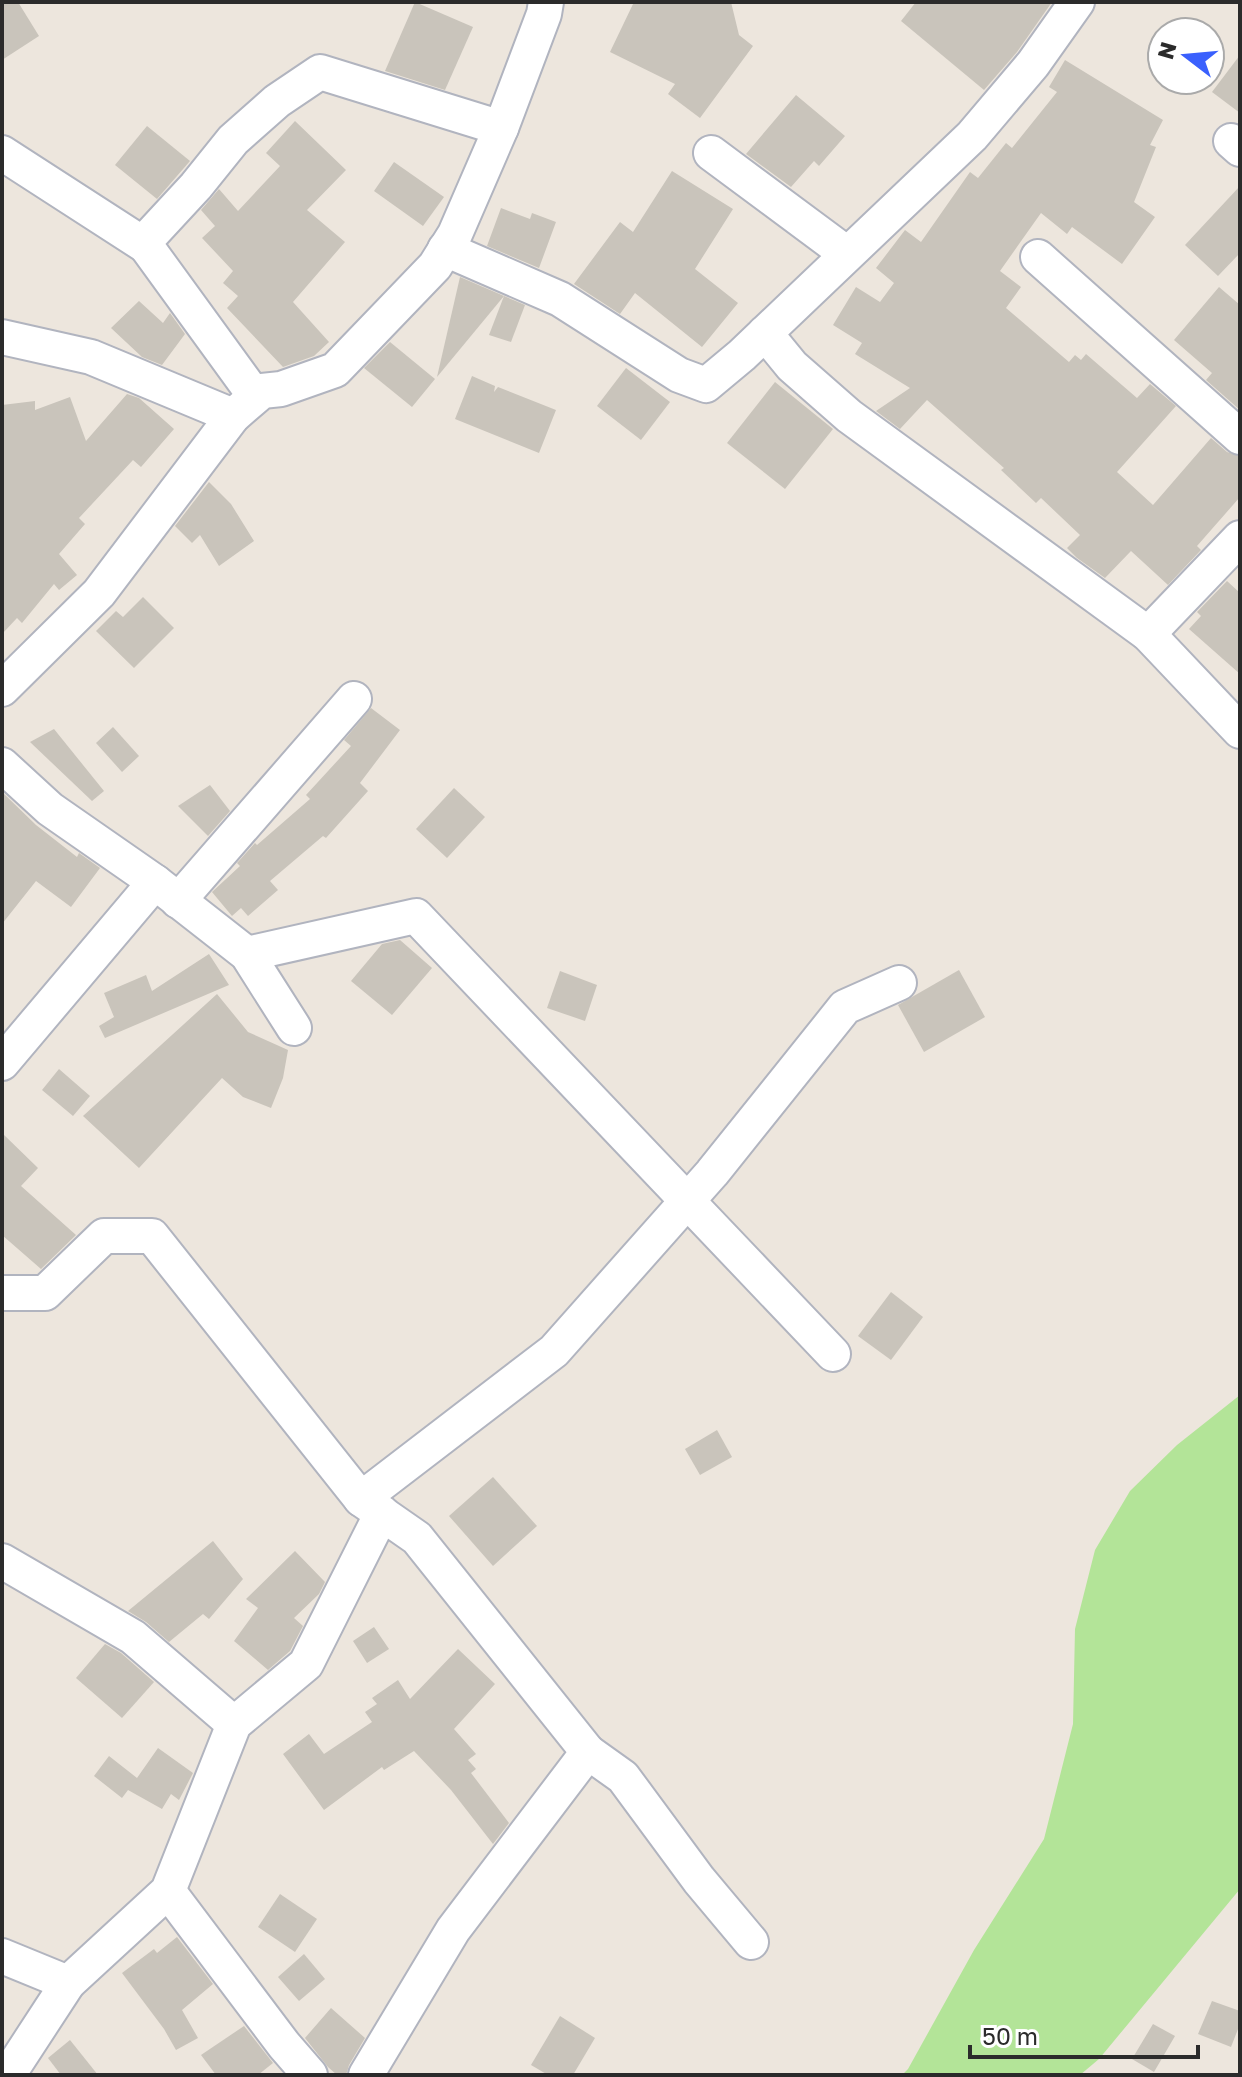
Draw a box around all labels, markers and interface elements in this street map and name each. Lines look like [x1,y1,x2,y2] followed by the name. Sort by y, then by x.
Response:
[1146,16,1226,96] north arrow
[1151,39,1182,62] text: N
[970,2009,1198,2059] scale bar
[982,2021,1038,2050] text: 50 m

